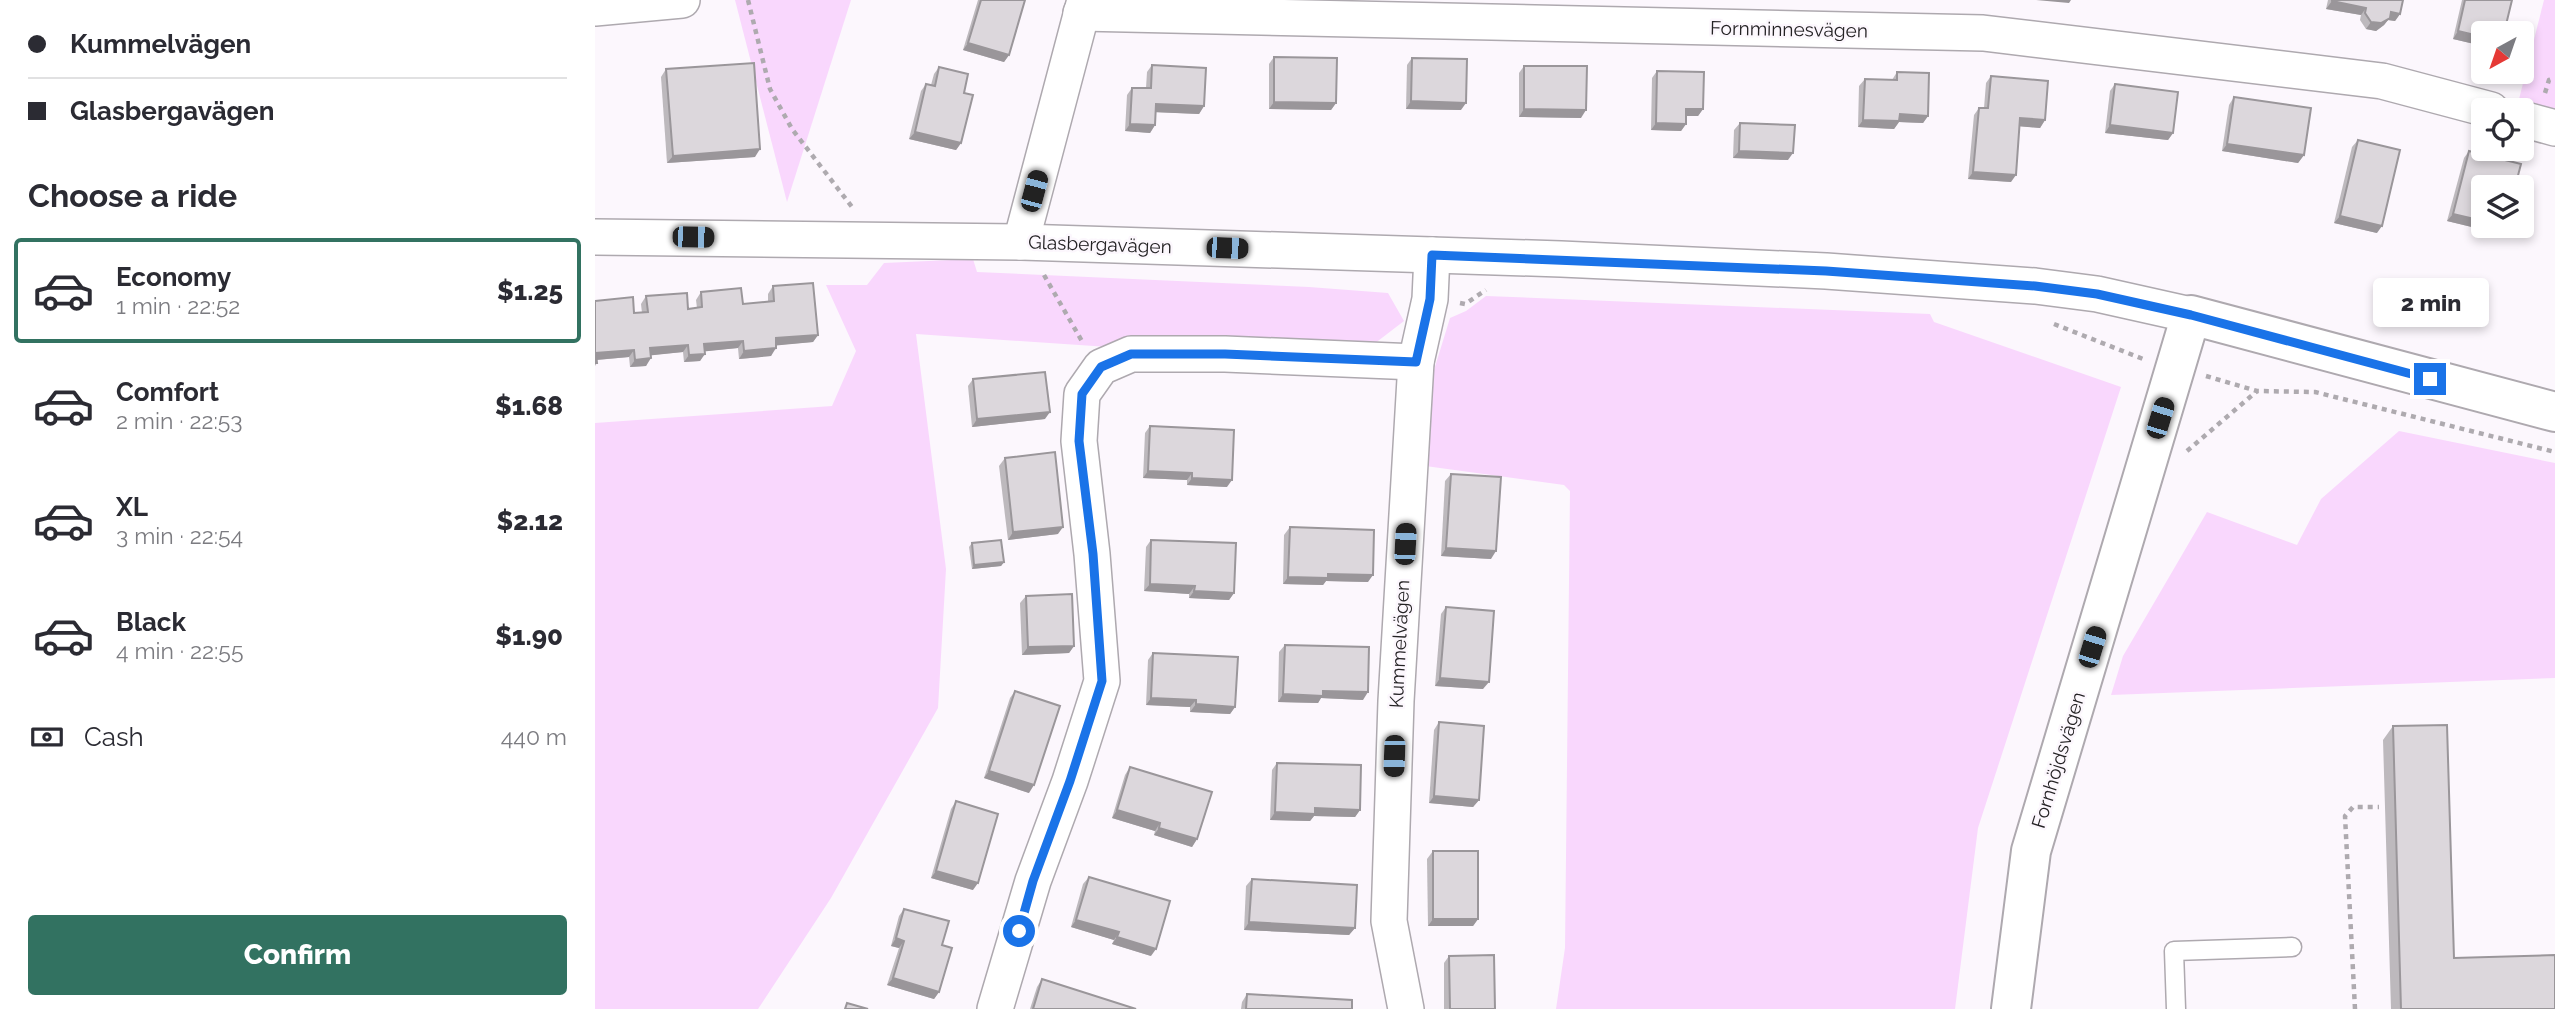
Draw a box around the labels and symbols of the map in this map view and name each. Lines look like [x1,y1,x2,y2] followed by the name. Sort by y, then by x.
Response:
[1710,17,1868,41] street label: Fornminnesvägen
[2471,21,2534,84] north arrow
[1019,168,1050,214] car
[672,226,715,248] car
[1028,231,1172,257] street label: Glasbergavägen
[1206,237,1249,259] car
[2372,278,2488,326] callout: 2 min
[2414,363,2446,395] route end
[2144,395,2177,441] car
[1394,522,1417,566] car
[1385,579,1413,709] street label: Kummelvägen
[2076,624,2109,670] car
[2027,689,2089,831] street label: Fornhöjdsvägen
[1383,735,1406,777] car
[1003,915,1035,947] route start

